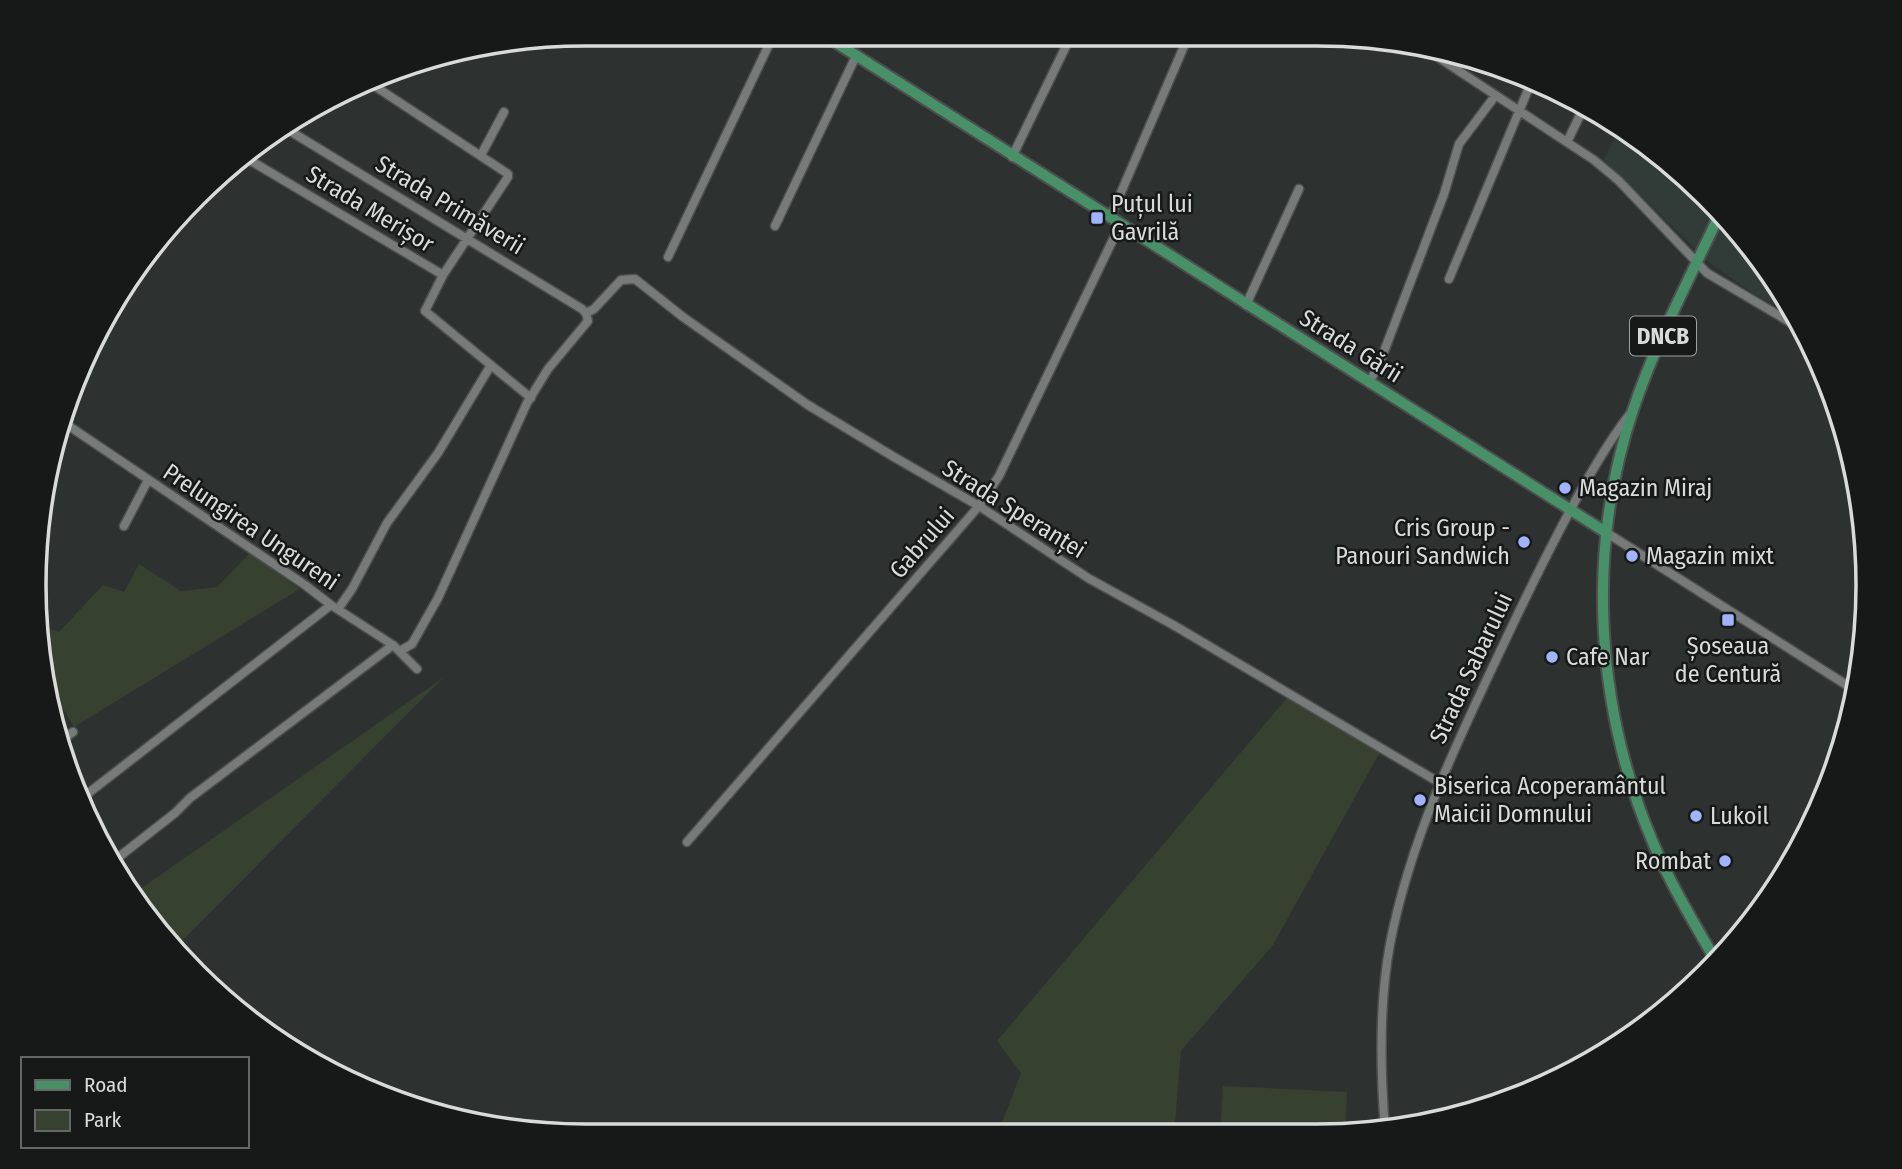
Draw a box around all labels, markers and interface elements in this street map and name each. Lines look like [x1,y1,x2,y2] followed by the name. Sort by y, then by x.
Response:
[370,150,530,260] street label: Strada Primăverii
[301,160,439,259] street label: Strada Merișor
[1111,190,1193,246] place label: Puțul lui Gavrilă
[1089,210,1105,226] marker: Puțul lui Gavrilă
[1295,304,1407,388] street label: Strada Gării
[1630,316,1696,356] road number: DNCB
[937,454,1091,565] street label: Strada Speranței
[158,458,344,596] street label: Prelungirea Ungureni
[1579,474,1712,502] place label: Magazin Miraj
[1557,480,1573,496] marker: Magazin Miraj
[884,502,960,584] street label: Gabrului
[1335,514,1510,570] place label: Cris Group - Panouri Sandwich
[1516,534,1532,550] marker: Cris Group - Panouri Sandwich
[1646,542,1774,570] place label: Magazin mixt
[1624,548,1640,564] marker: Magazin mixt
[1424,588,1518,748] street label: Strada Sabarului
[1720,612,1736,628] marker: Șoseaua de Centură
[1675,632,1781,688] place label: Șoseaua de Centură
[1566,643,1650,671] place label: Cafe Nar
[1544,649,1560,665] marker: Cafe Nar
[1434,772,1666,828] place label: Biserica Acoperamântul Maicii Domnului
[1412,792,1428,808] marker: Biserica Acoperamântul Maicii Domnului
[1710,802,1769,830] place label: Lukoil
[1688,808,1704,824] marker: Lukoil
[1635,847,1711,875] place label: Rombat
[1717,853,1733,869] marker: Rombat
[21,1057,248,1148] legend
[84,1072,128,1098] text: Road
[84,1107,122,1133] text: Park

